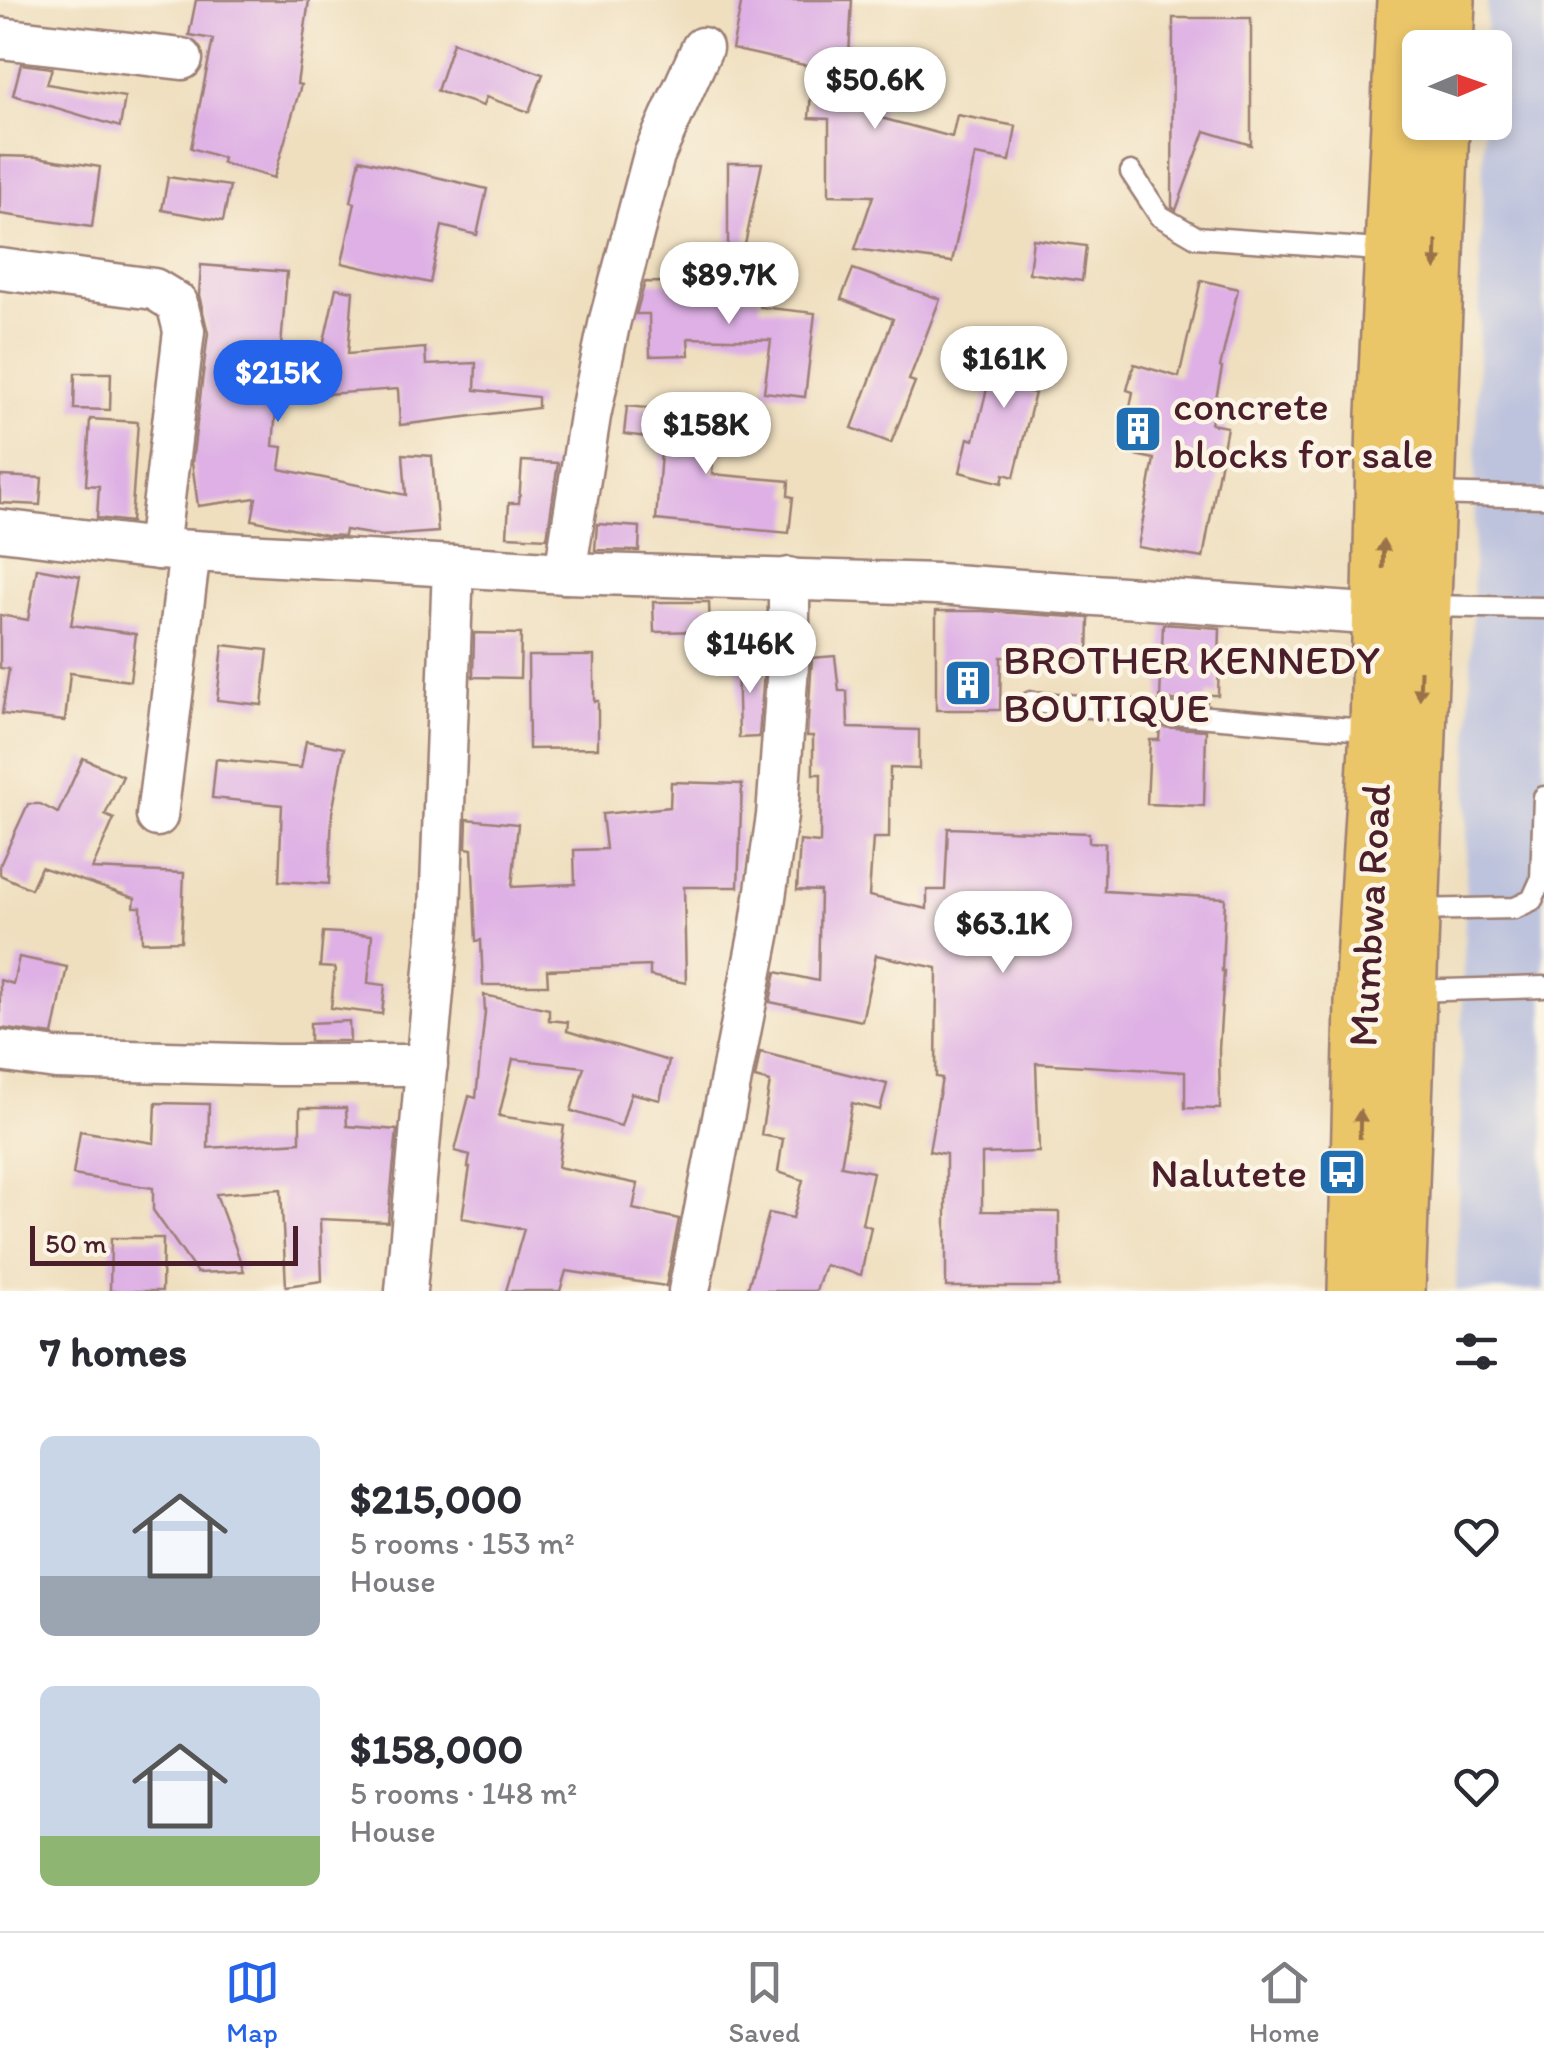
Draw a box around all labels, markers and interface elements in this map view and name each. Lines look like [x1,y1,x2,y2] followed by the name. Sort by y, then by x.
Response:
[1402,30,1512,140] north arrow
[1402,30,1512,140] map controls
[794,47,956,132] pin: $50.6K
[826,60,924,98] text: $50.6K
[1427,239,1443,271] one-way arrow
[648,242,810,327] pin: $89.7K
[682,255,776,293] text: $89.7K
[934,326,1074,411] pin: $161K
[962,339,1046,377] text: $161K
[208,340,348,425] pin: $215K
[235,353,321,391] text: $215K
[1173,380,1434,479] place label: concrete blocks for sale
[636,392,776,477] pin: $158K
[1112,403,1164,455] building icon: concrete blocks for sale
[663,405,749,443] text: $158K
[1375,538,1391,570] one-way arrow
[680,611,820,696] pin: $146K
[706,624,794,662] text: $146K
[1003,634,1380,733] place label: BROTHER KENNEDY BOUTIQUE
[942,657,994,709] building icon: BROTHER KENNEDY BOUTIQUE
[1411,669,1427,701] one-way arrow
[1337,782,1401,1048] street label: Mumbwa Road
[922,891,1084,976] pin: $63.1K
[956,904,1050,942] text: $63.1K
[1353,1107,1369,1139] one-way arrow
[1316,1146,1368,1198] bus stop icon: Nalutete
[1150,1147,1307,1198] place label: Nalutete
[30,1221,298,1266] scale bar
[45,1226,107,1260] text: 50 m
[1449,1324,1504,1379] icon: filters
[40,1326,187,1377] text: 7 homes
[350,1473,523,1524] text: $215,000
[120,1476,240,1596] icon: home
[1449,1509,1504,1564] icon: heart
[350,1524,575,1562] text: 5 rooms · 153 m²
[350,1562,436,1600] text: House
[350,1723,523,1774] text: $158,000
[120,1726,240,1846] icon: home
[1449,1759,1504,1814] icon: heart
[350,1774,577,1812] text: 5 rooms · 148 m²
[350,1812,436,1850] text: House
[225,1955,280,2049] tab: Map
[729,1955,800,2049] tab: Saved
[1249,1955,1320,2049] tab: Home

